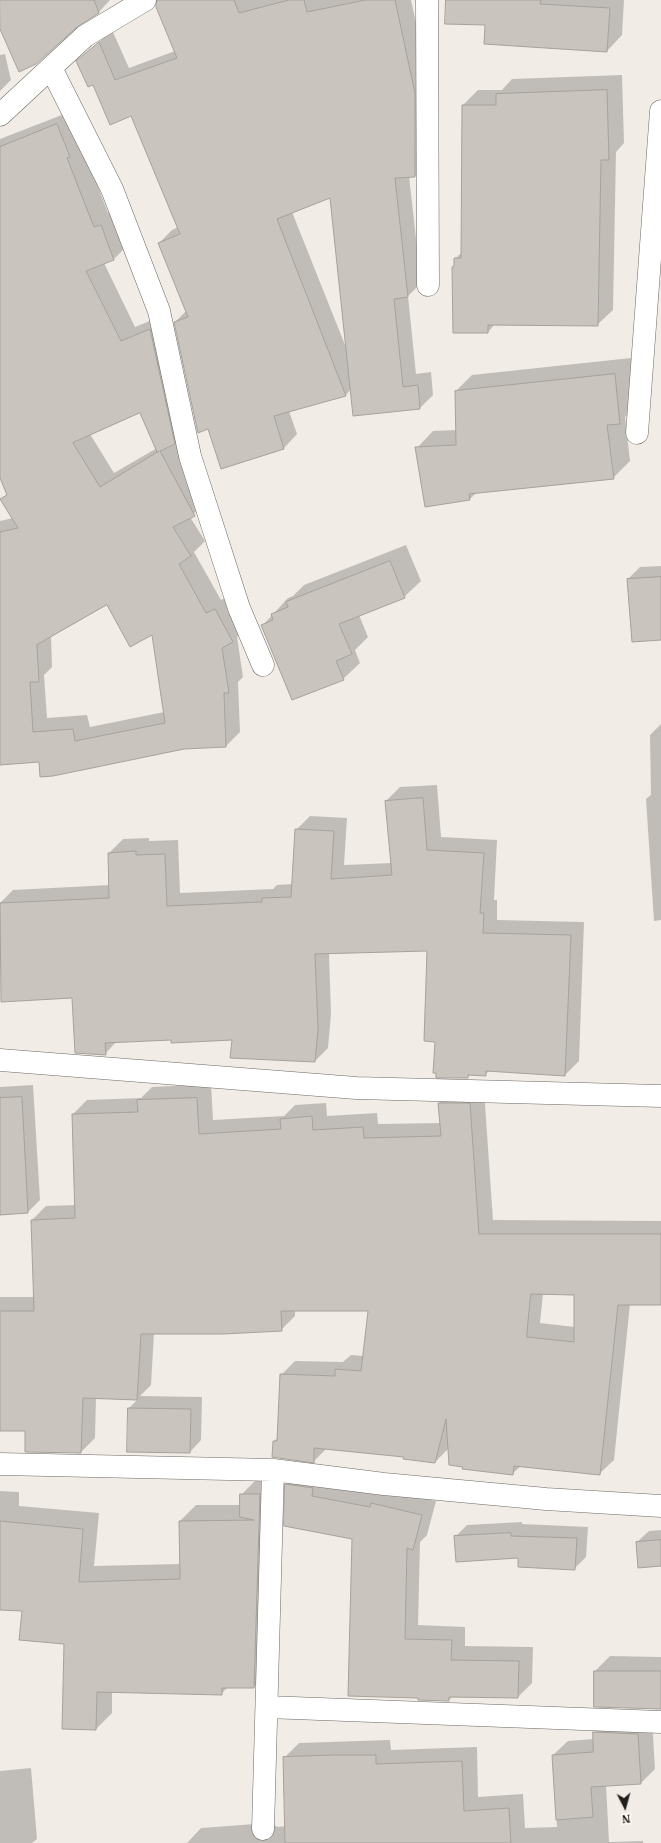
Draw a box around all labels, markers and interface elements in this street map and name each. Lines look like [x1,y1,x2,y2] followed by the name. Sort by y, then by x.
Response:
[605,1787,645,1827] north arrow
[621,1812,631,1826] text: N

